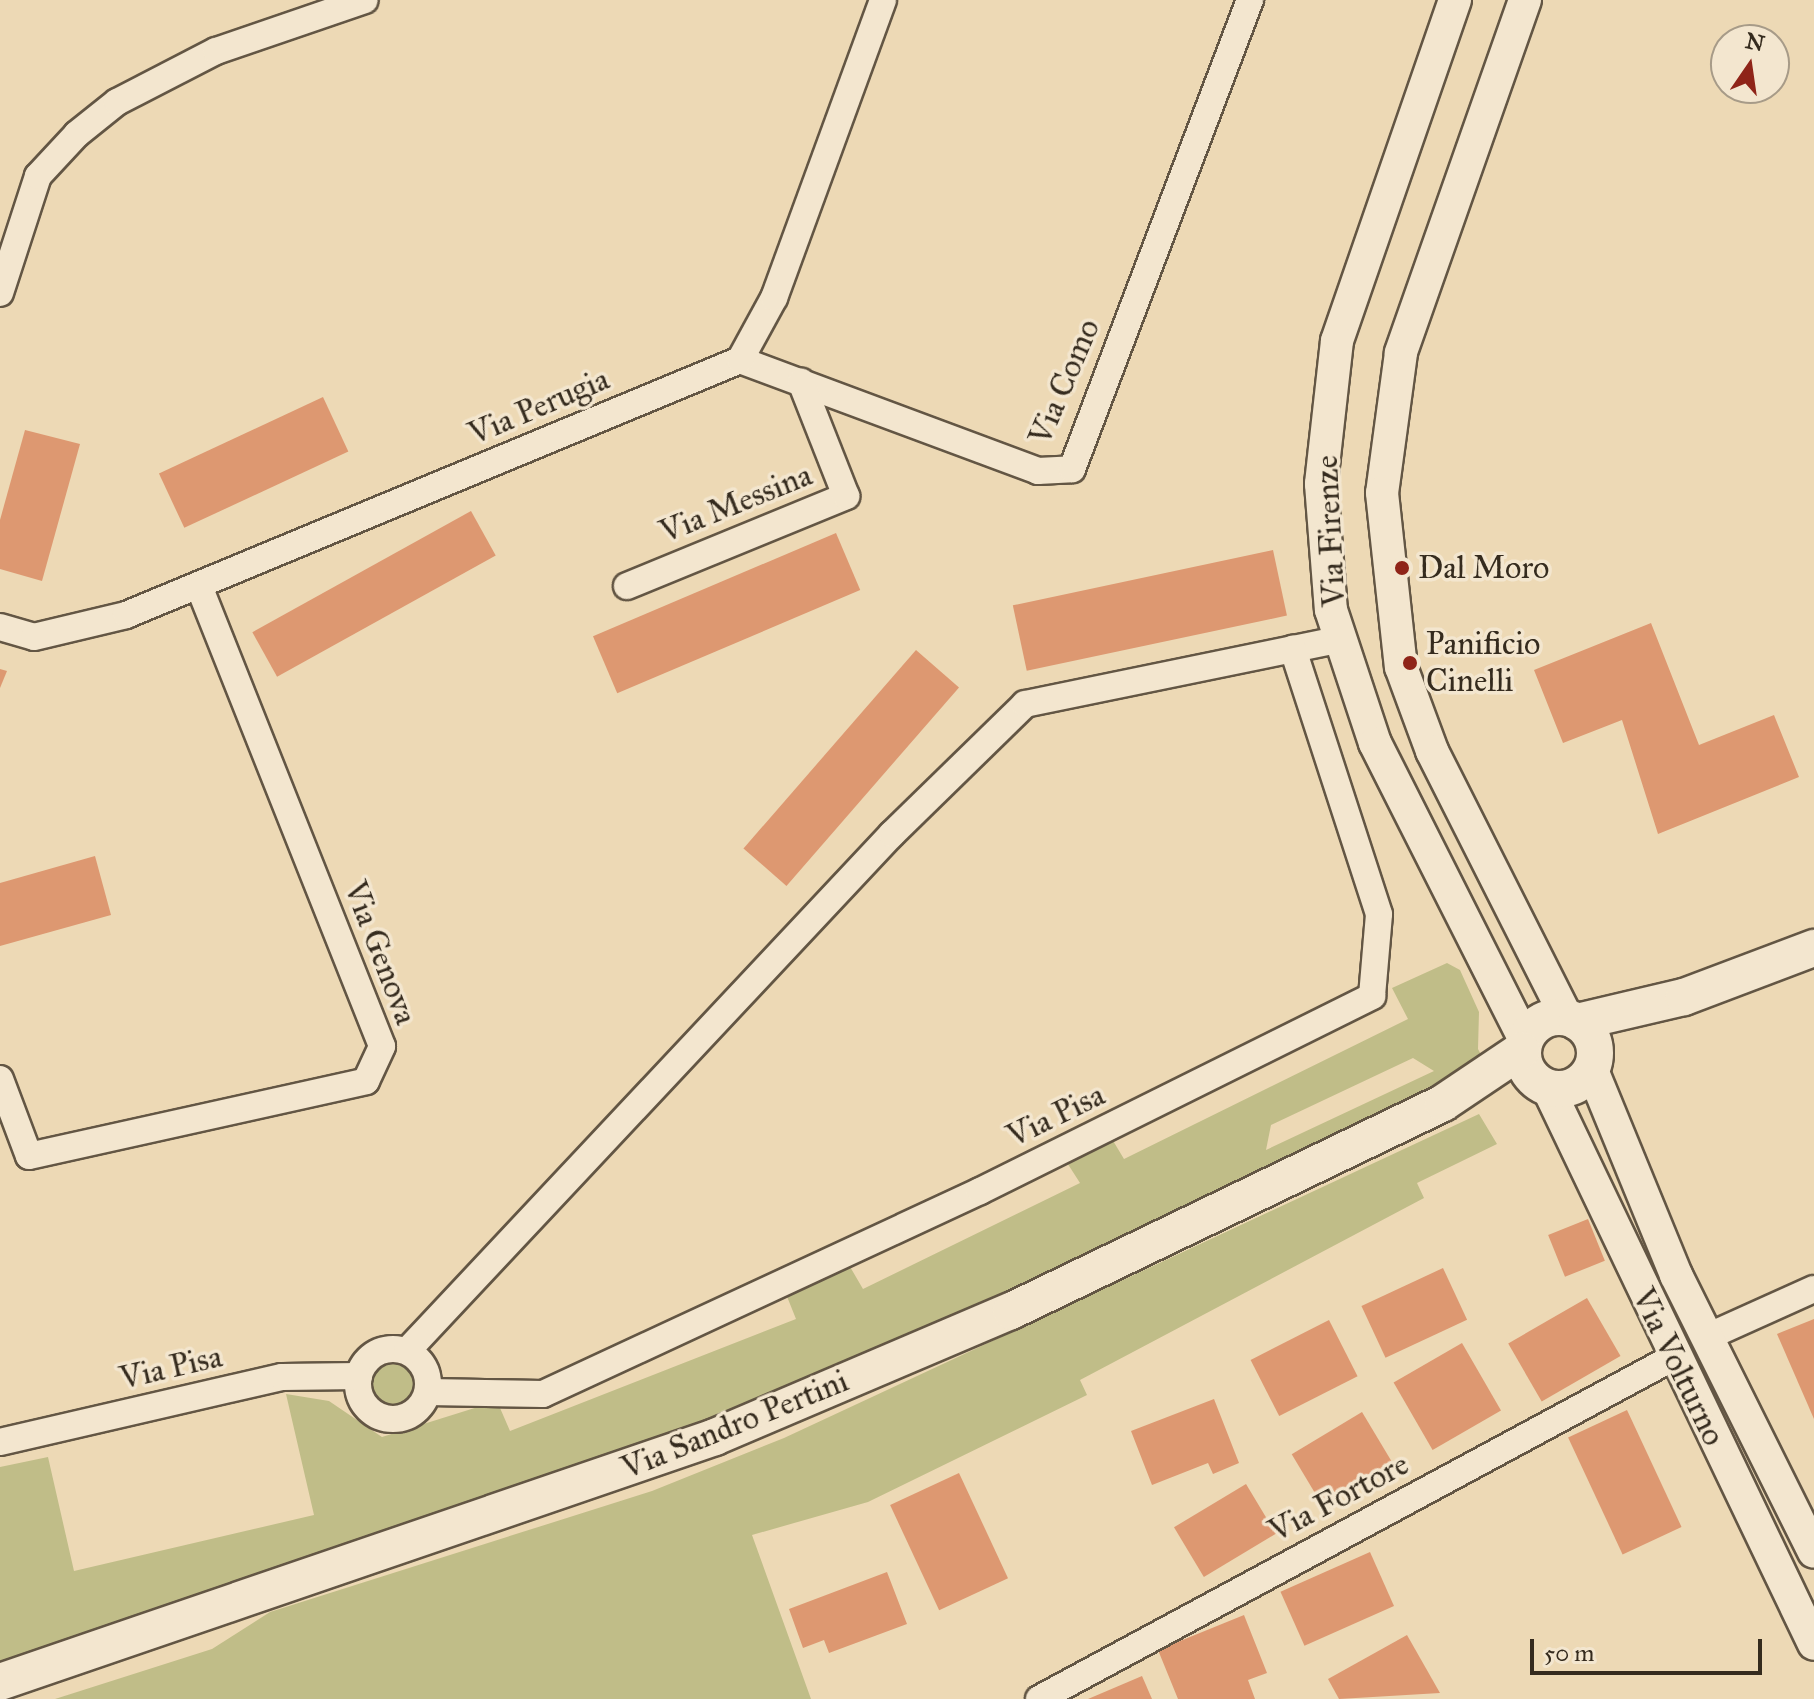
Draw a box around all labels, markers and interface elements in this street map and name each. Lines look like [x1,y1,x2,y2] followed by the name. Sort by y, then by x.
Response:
[1710,24,1790,104] north arrow
[1743,27,1767,57] text: N
[1021,313,1109,451] street label: Via Como
[463,360,615,454] street label: Via Perugia
[1308,454,1354,608] street label: Via Firenze
[654,456,818,552] street label: Via Messina
[1418,549,1549,587] place label: Dal Moro
[1393,559,1411,577] marker: Dal Moro
[1426,626,1540,701] place label: Panificio Cinelli
[1401,654,1419,672] marker: Panificio Cinelli
[335,876,425,1030] street label: Via Genova
[1001,1076,1111,1156] street label: Via Pisa
[1623,1282,1733,1452] street label: Via Volturno
[116,1338,226,1398] street label: Via Pisa
[616,1362,854,1488] street label: Via Sandro Pertini
[1263,1445,1415,1551] street label: Via Fortore
[1534,1623,1766,1673] scale bar
[1544,1638,1594,1668] text: 50 m

